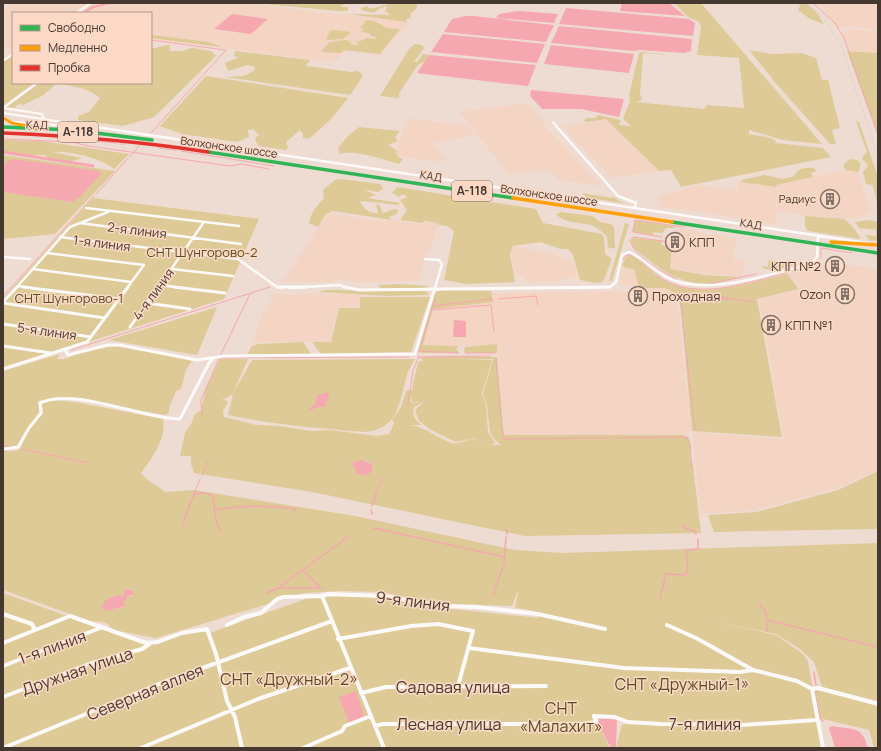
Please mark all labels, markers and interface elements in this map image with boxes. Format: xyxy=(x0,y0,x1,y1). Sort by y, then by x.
legend xyxy=(12,12,152,84)
text: Свободно xyxy=(48,19,106,36)
text: Медленно xyxy=(48,39,108,56)
text: Пробка xyxy=(48,59,90,76)
street label: КАД xyxy=(26,117,48,132)
road number: А-118 xyxy=(58,122,98,142)
street label: Волхонское шоссе xyxy=(179,132,279,161)
street label: КАД xyxy=(419,166,443,185)
street label: Волхонское шоссе xyxy=(499,180,599,209)
road number: А-118 xyxy=(452,181,492,201)
building icon: Радиус xyxy=(819,188,841,210)
place label: Радиус xyxy=(779,191,816,206)
street label: КАД xyxy=(739,214,763,233)
street label: 2-я линия xyxy=(106,217,168,243)
street label: 1-я линия xyxy=(72,231,132,255)
building icon: КПП xyxy=(664,231,686,253)
place label: КПП xyxy=(689,233,715,251)
park label: СНТ Шунгорово-2 xyxy=(146,243,258,261)
building icon: КПП №2 xyxy=(824,255,846,277)
place label: КПП №2 xyxy=(771,257,821,275)
street label: 4-я линия xyxy=(128,264,178,324)
building icon: Ozon xyxy=(834,283,856,305)
building icon: Проходная xyxy=(627,285,649,307)
place label: Ozon xyxy=(800,285,831,303)
place label: Проходная xyxy=(652,287,720,305)
park label: СНТ Шунгорово-1 xyxy=(15,289,123,307)
building icon: КПП №1 xyxy=(760,314,782,336)
place label: КПП №1 xyxy=(785,316,833,334)
street label: 5-я линия xyxy=(16,318,78,344)
street label: 9-я линия xyxy=(375,586,451,616)
street label: 1-я линия xyxy=(15,625,89,669)
street label: Дружная улица xyxy=(19,642,135,700)
street label: Северная аллея xyxy=(83,659,207,725)
park label: СНТ «Дружный-2» xyxy=(220,668,358,690)
park label: СНТ «Дружный-1» xyxy=(615,673,749,695)
street label: Садовая улица xyxy=(396,676,510,698)
park label: СНТ «Малахит» xyxy=(519,697,603,737)
street label: Лесная улица xyxy=(397,713,501,735)
street label: 7-я линия xyxy=(669,713,741,735)

